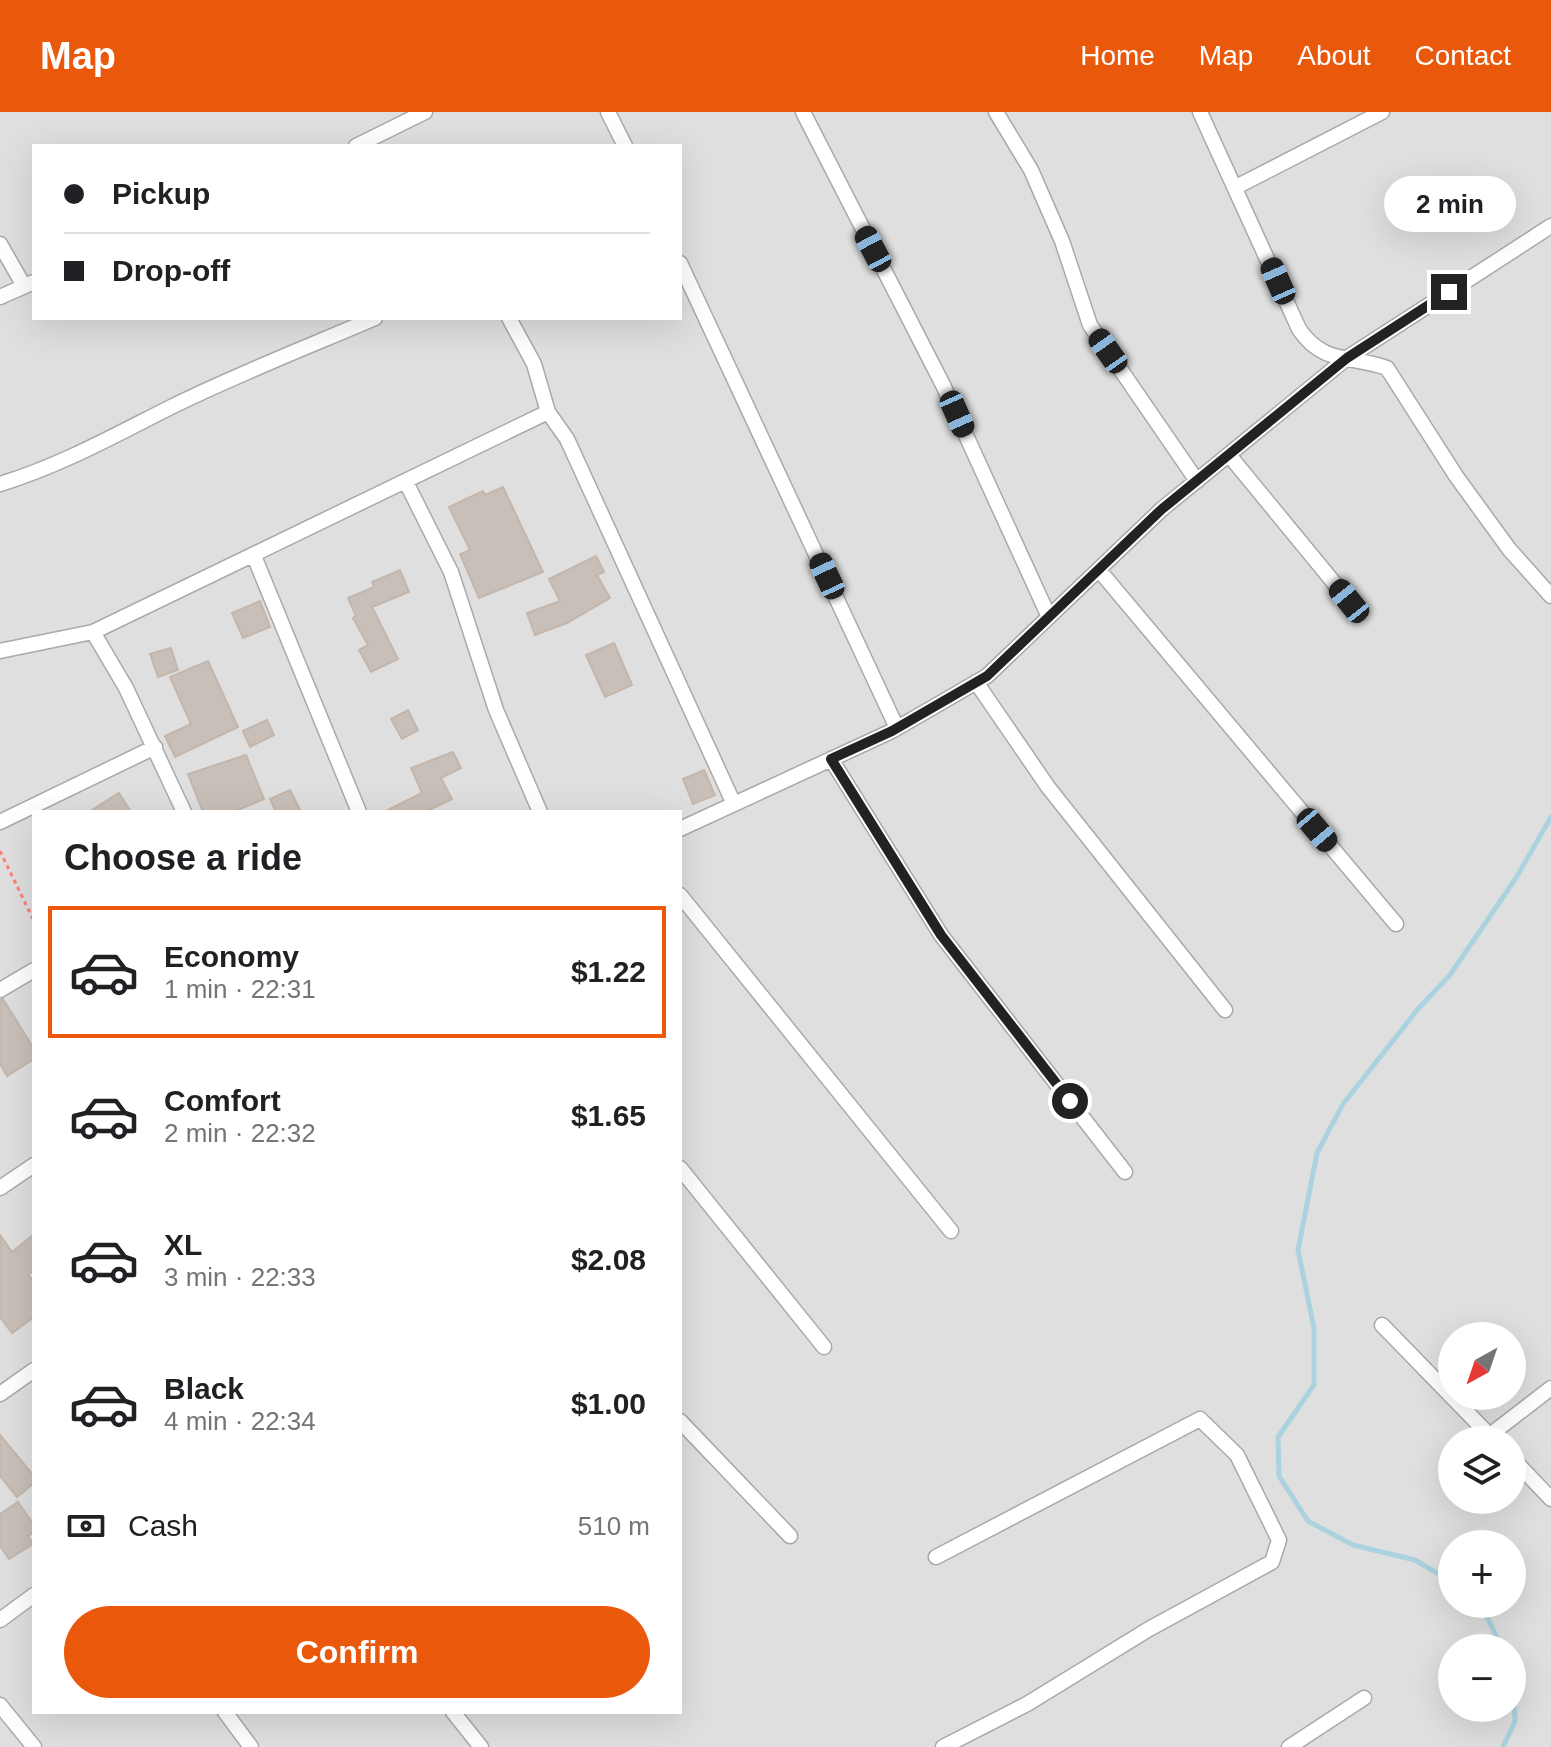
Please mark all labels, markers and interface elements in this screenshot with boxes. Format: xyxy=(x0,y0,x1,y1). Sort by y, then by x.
text: Map xyxy=(40,35,116,77)
text: Home xyxy=(1080,40,1155,71)
text: Map xyxy=(1199,40,1253,71)
text: About xyxy=(1297,40,1371,71)
text: Contact xyxy=(1415,40,1511,71)
callout: 2 min xyxy=(1383,176,1515,232)
text: Pickup xyxy=(112,177,210,210)
text: 2 min xyxy=(1416,189,1484,219)
car xyxy=(851,222,895,276)
text: Drop-off xyxy=(112,254,230,287)
car xyxy=(1257,254,1299,308)
route end xyxy=(1431,274,1467,310)
car xyxy=(1084,324,1132,378)
car xyxy=(936,387,978,441)
car xyxy=(806,549,848,603)
car xyxy=(1325,575,1373,627)
car xyxy=(1292,804,1342,856)
text: Choose a ride xyxy=(64,837,302,878)
icon: car xyxy=(68,936,140,1008)
text: Economy xyxy=(164,940,299,973)
text: $1.22 xyxy=(571,955,646,988)
text: 1 min · 22:31 xyxy=(164,974,316,1004)
icon: car xyxy=(68,1080,140,1152)
route start xyxy=(1052,1083,1088,1119)
text: Comfort xyxy=(164,1084,281,1117)
text: $1.65 xyxy=(571,1099,646,1132)
text: 2 min · 22:32 xyxy=(164,1118,316,1148)
icon: car xyxy=(68,1224,140,1296)
text: XL xyxy=(164,1228,202,1261)
text: $2.08 xyxy=(571,1243,646,1276)
text: 3 min · 22:33 xyxy=(164,1262,316,1292)
north arrow xyxy=(1438,1322,1526,1410)
map controls xyxy=(1438,1322,1526,1722)
icon: car xyxy=(68,1368,140,1440)
text: Black xyxy=(164,1372,244,1405)
text: $1.00 xyxy=(571,1387,646,1420)
text: 4 min · 22:34 xyxy=(164,1406,316,1436)
button: layers xyxy=(1438,1426,1526,1514)
icon: cash xyxy=(64,1504,108,1548)
text: Cash xyxy=(128,1509,198,1542)
text: 510 m xyxy=(578,1511,650,1541)
button: + xyxy=(1438,1530,1526,1618)
button: Confirm xyxy=(64,1606,650,1698)
button: − xyxy=(1438,1634,1526,1722)

